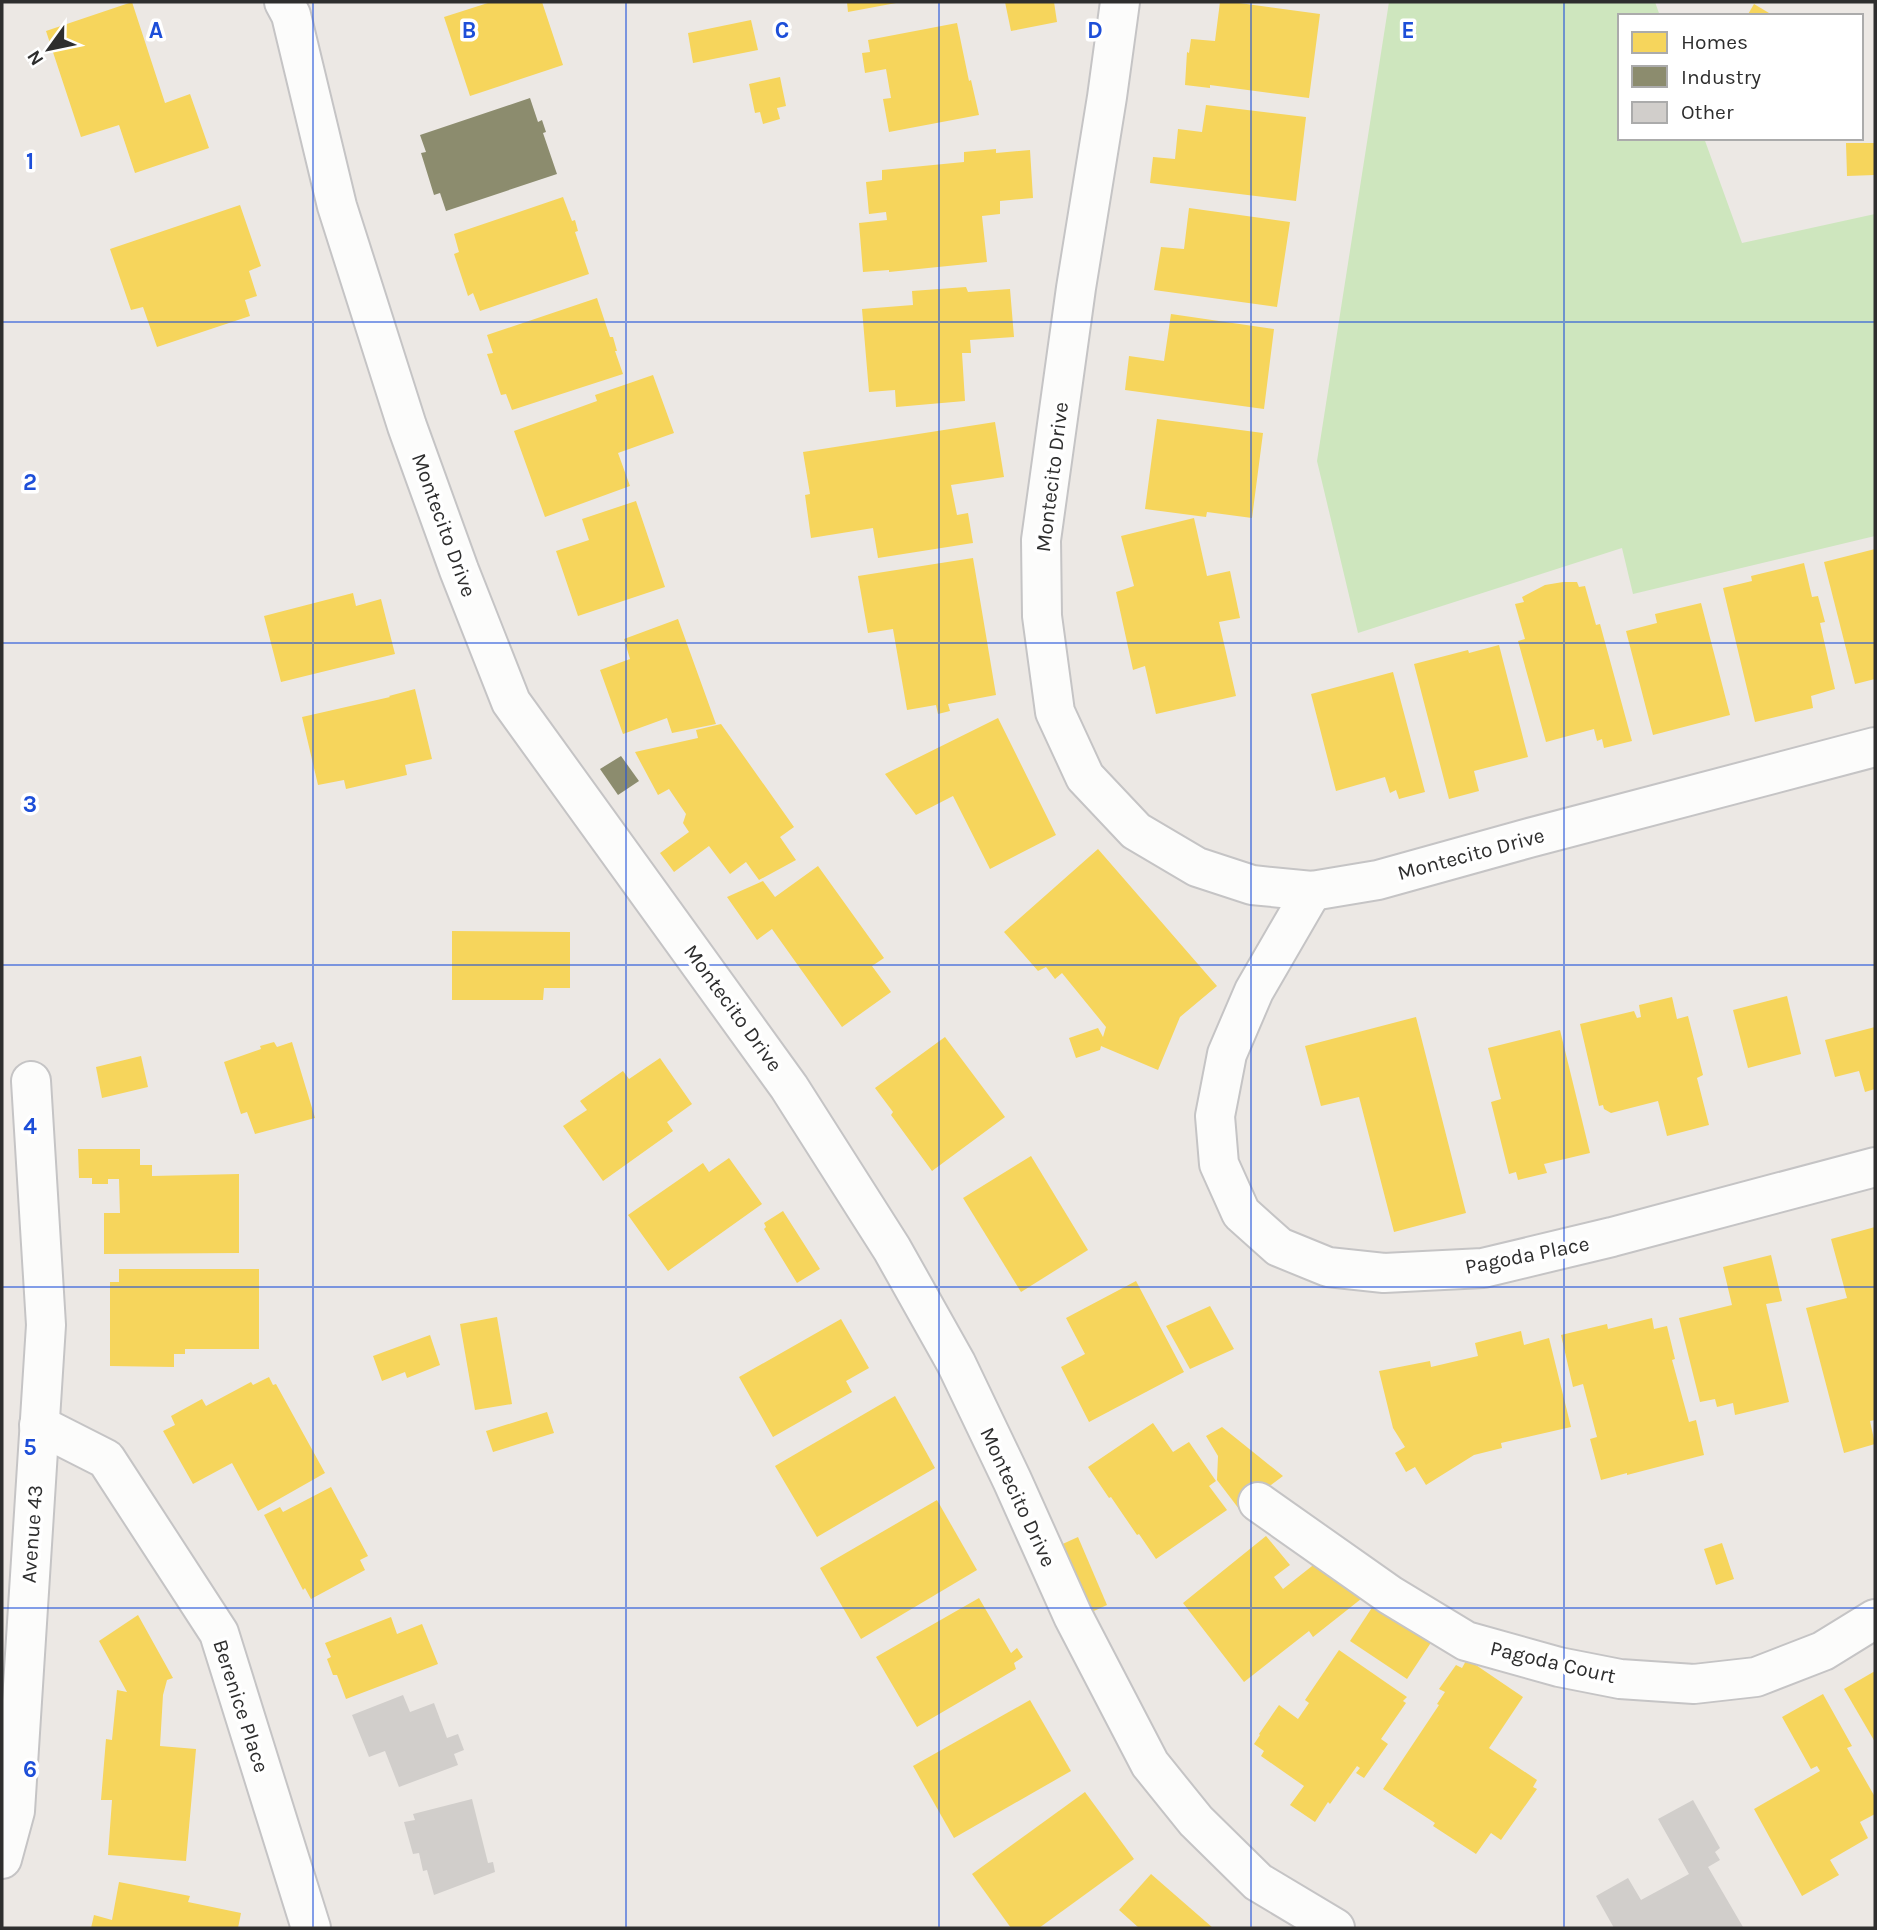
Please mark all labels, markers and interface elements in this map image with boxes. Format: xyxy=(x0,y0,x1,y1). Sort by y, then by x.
north arrow xyxy=(14,14,84,84)
legend xyxy=(1618,14,1863,140)
text: A xyxy=(149,17,163,44)
text: B xyxy=(462,17,476,44)
text: C xyxy=(775,17,789,44)
text: D xyxy=(1087,17,1103,44)
text: E xyxy=(1401,17,1415,44)
text: Homes xyxy=(1681,30,1748,54)
text: N xyxy=(23,46,49,69)
text: Industry xyxy=(1681,65,1761,89)
text: Other xyxy=(1681,100,1734,124)
text: 1 xyxy=(26,148,34,175)
street label: Montecito Drive xyxy=(1031,401,1073,553)
street label: Montecito Drive xyxy=(407,450,481,600)
text: 2 xyxy=(23,469,37,496)
text: 3 xyxy=(23,791,37,818)
street label: Montecito Drive xyxy=(1395,823,1547,885)
street label: Montecito Drive xyxy=(679,940,787,1076)
text: 4 xyxy=(23,1113,37,1140)
street label: Pagoda Place xyxy=(1463,1231,1591,1279)
street label: Montecito Drive xyxy=(975,1423,1061,1571)
text: 5 xyxy=(23,1434,37,1461)
street label: Avenue 43 xyxy=(17,1484,47,1584)
street label: Berenice Place xyxy=(208,1636,274,1776)
street label: Pagoda Court xyxy=(1488,1636,1618,1688)
text: 6 xyxy=(23,1756,37,1783)

